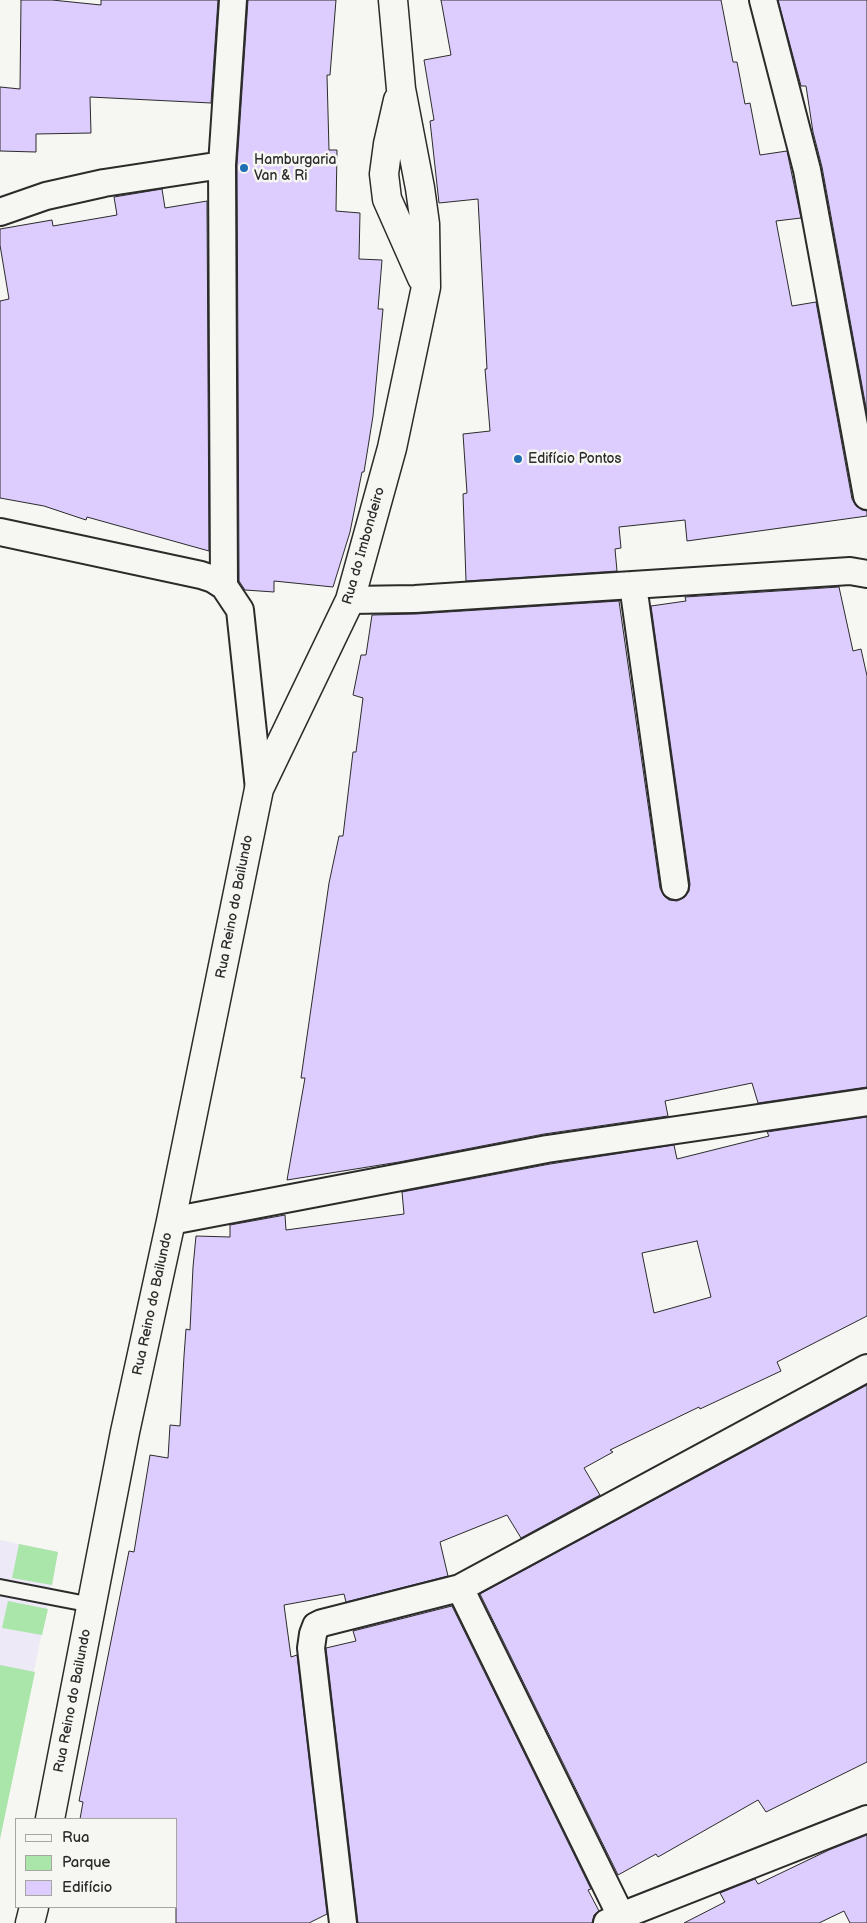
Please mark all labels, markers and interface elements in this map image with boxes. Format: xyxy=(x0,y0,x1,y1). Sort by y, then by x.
place label: Hamburgaria Van & Ri xyxy=(254,152,336,184)
marker: Hamburgaria Van & Ri xyxy=(238,162,250,174)
place label: Edifício Pontos xyxy=(528,451,621,467)
marker: Edifício Pontos xyxy=(512,453,524,465)
street label: Rua do Imbondeiro xyxy=(339,485,389,607)
street label: Rua Reino do Bailundo xyxy=(213,834,257,980)
street label: Rua Reino do Bailundo xyxy=(130,1231,176,1377)
street label: Rua Reino do Bailundo xyxy=(51,1628,95,1774)
legend xyxy=(15,1818,178,1908)
text: Rua xyxy=(62,1828,90,1847)
text: Parque xyxy=(62,1853,110,1872)
text: Edifício xyxy=(62,1878,112,1897)

